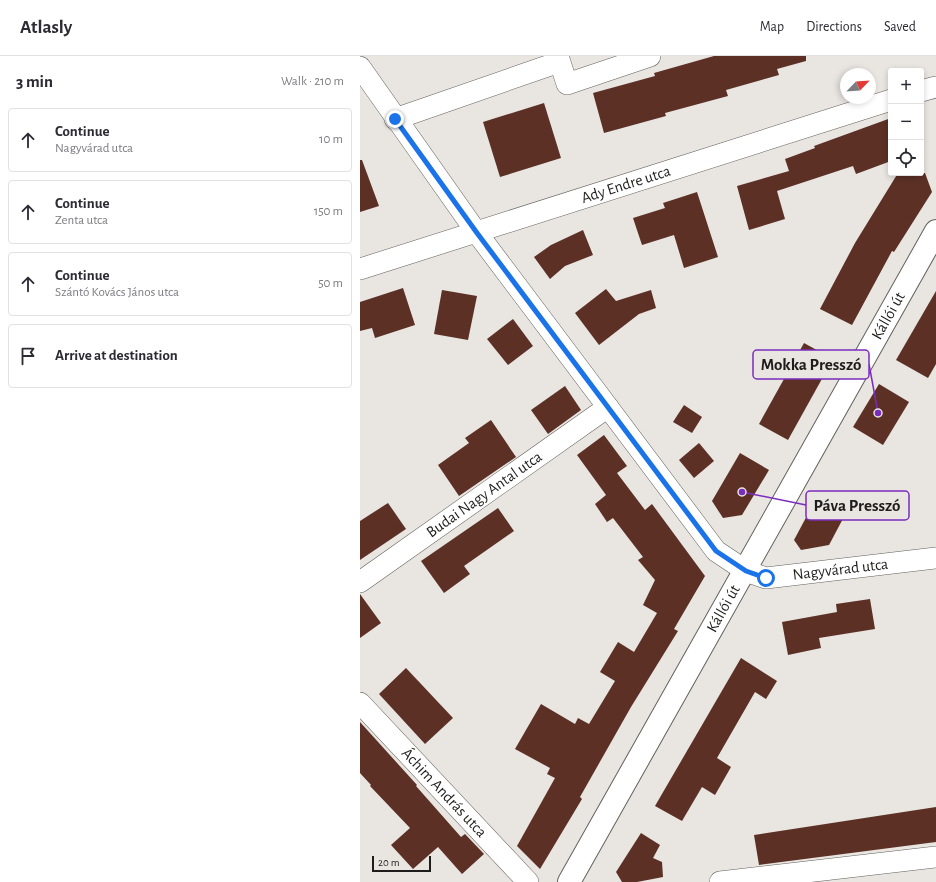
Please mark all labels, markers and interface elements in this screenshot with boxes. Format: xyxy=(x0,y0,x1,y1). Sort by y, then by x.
text: Atlasly xyxy=(20,18,72,37)
text: Map xyxy=(760,20,784,34)
text: Directions xyxy=(806,20,862,34)
text: Saved xyxy=(884,20,916,34)
north arrow xyxy=(840,68,876,104)
map controls xyxy=(888,68,924,176)
button: + xyxy=(888,68,924,104)
text: 3 min xyxy=(16,73,53,90)
text: Walk · 210 m xyxy=(281,75,344,88)
button: − xyxy=(888,104,924,140)
route end xyxy=(386,110,404,128)
text: Continue xyxy=(55,124,110,139)
icon: ahead xyxy=(17,129,39,151)
text: 10 m xyxy=(319,133,343,146)
button: locate xyxy=(888,140,924,176)
text: Nagyvárad utca xyxy=(55,142,133,155)
street label: Ady Endre utca xyxy=(579,163,672,206)
text: Continue xyxy=(55,196,110,211)
icon: ahead xyxy=(17,201,39,223)
text: 150 m xyxy=(314,205,343,218)
text: Zenta utca xyxy=(55,214,108,227)
text: Continue xyxy=(55,268,110,283)
icon: ahead xyxy=(17,273,39,295)
text: 50 m xyxy=(318,277,343,290)
text: Szántó Kovács János utca xyxy=(55,286,179,299)
street label: Kállói út xyxy=(869,289,908,342)
icon: arrive xyxy=(17,345,39,367)
text: Arrive at destination xyxy=(55,348,178,363)
callout: Mokka Presszó xyxy=(753,350,869,379)
text: Mokka Presszó xyxy=(761,356,861,373)
street label: Budai Nagy Antal utca xyxy=(424,448,545,540)
callout: Páva Presszó xyxy=(806,491,909,520)
text: Páva Presszó xyxy=(814,497,900,514)
street label: Nagyvárad utca xyxy=(792,556,889,583)
route start xyxy=(757,569,775,587)
street label: Kállói út xyxy=(704,582,743,635)
street label: Áchim András utca xyxy=(399,744,490,840)
scale bar xyxy=(372,854,431,873)
text: 20 m xyxy=(378,857,399,868)

